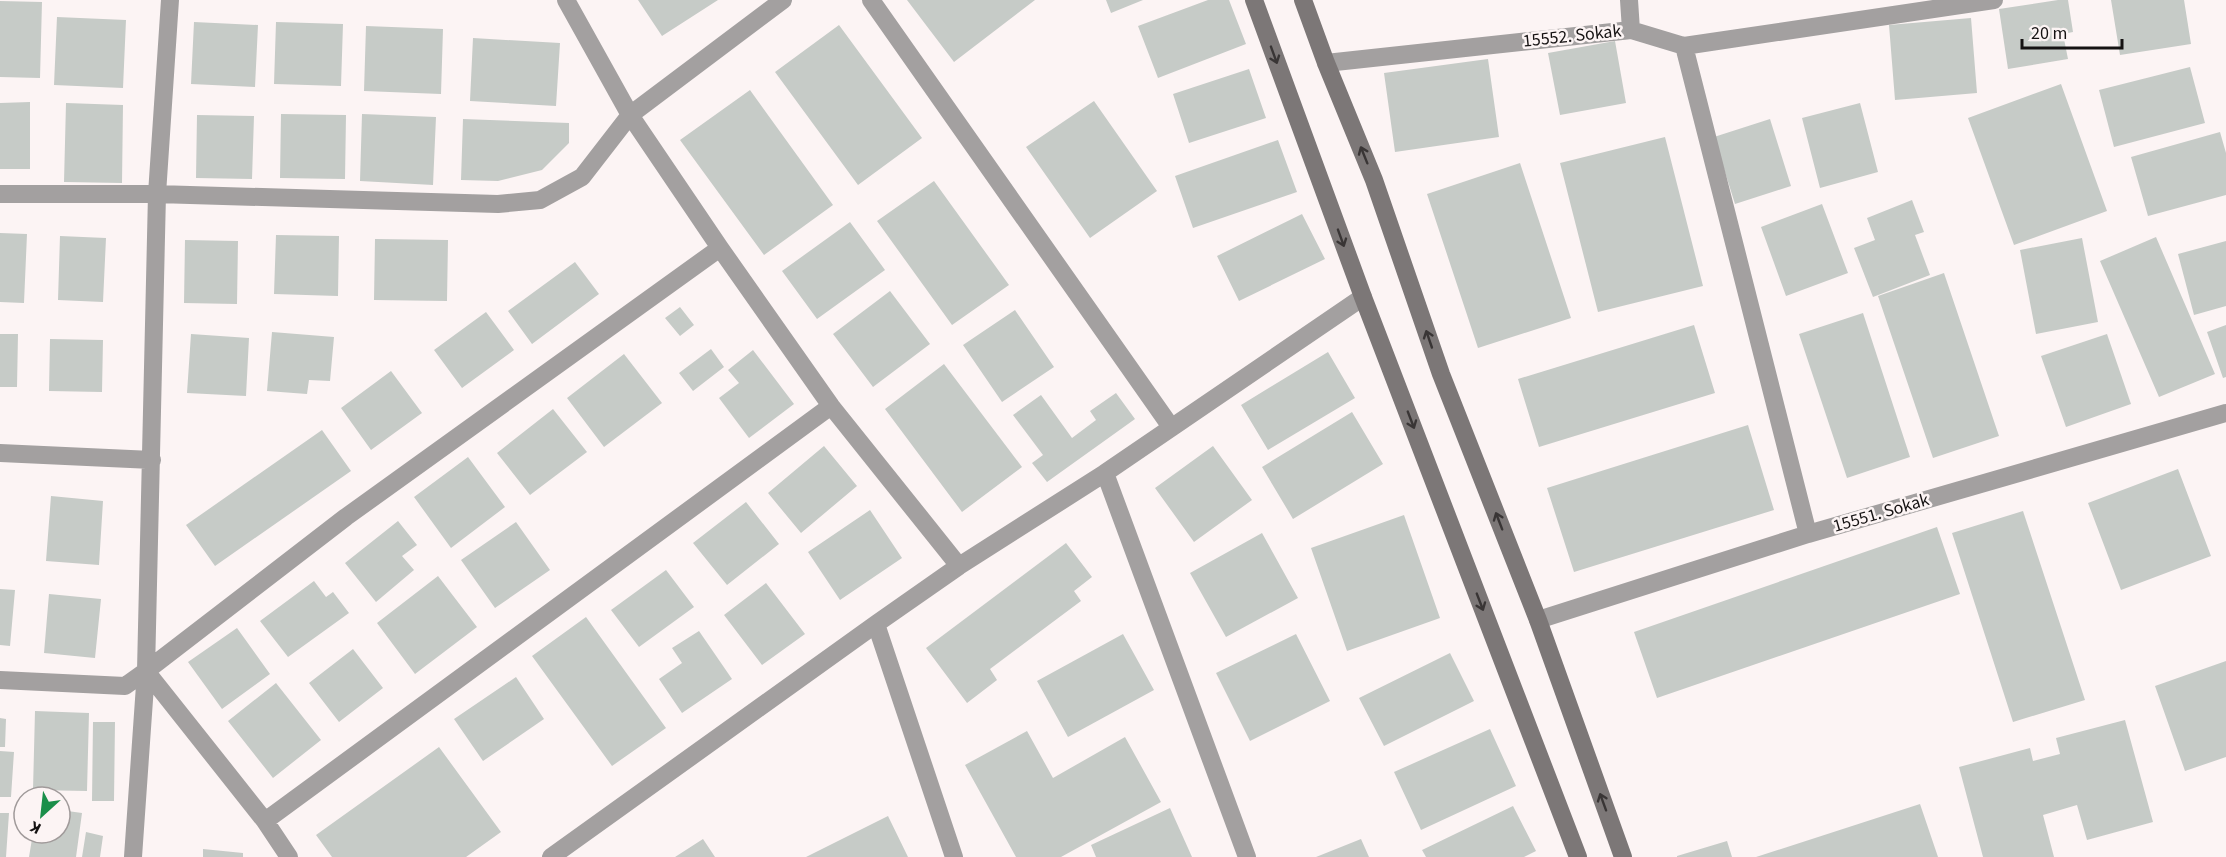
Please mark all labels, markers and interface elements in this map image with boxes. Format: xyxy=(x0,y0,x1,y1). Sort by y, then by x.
scale bar xyxy=(2022,12,2122,50)
street label: 15552. Sokak xyxy=(1522,18,1623,54)
text: 20 m xyxy=(2031,21,2067,46)
one-way arrow xyxy=(1270,45,1281,64)
one-way arrow xyxy=(1358,146,1369,165)
one-way arrow xyxy=(1337,228,1348,247)
one-way arrow xyxy=(1423,330,1434,349)
one-way arrow xyxy=(1406,411,1417,429)
street label: 15551. Sokak xyxy=(1830,487,1932,539)
one-way arrow xyxy=(1493,512,1504,530)
one-way arrow xyxy=(1476,593,1487,611)
north arrow xyxy=(12,785,72,845)
one-way arrow xyxy=(1597,793,1608,812)
text: K xyxy=(26,815,45,840)

